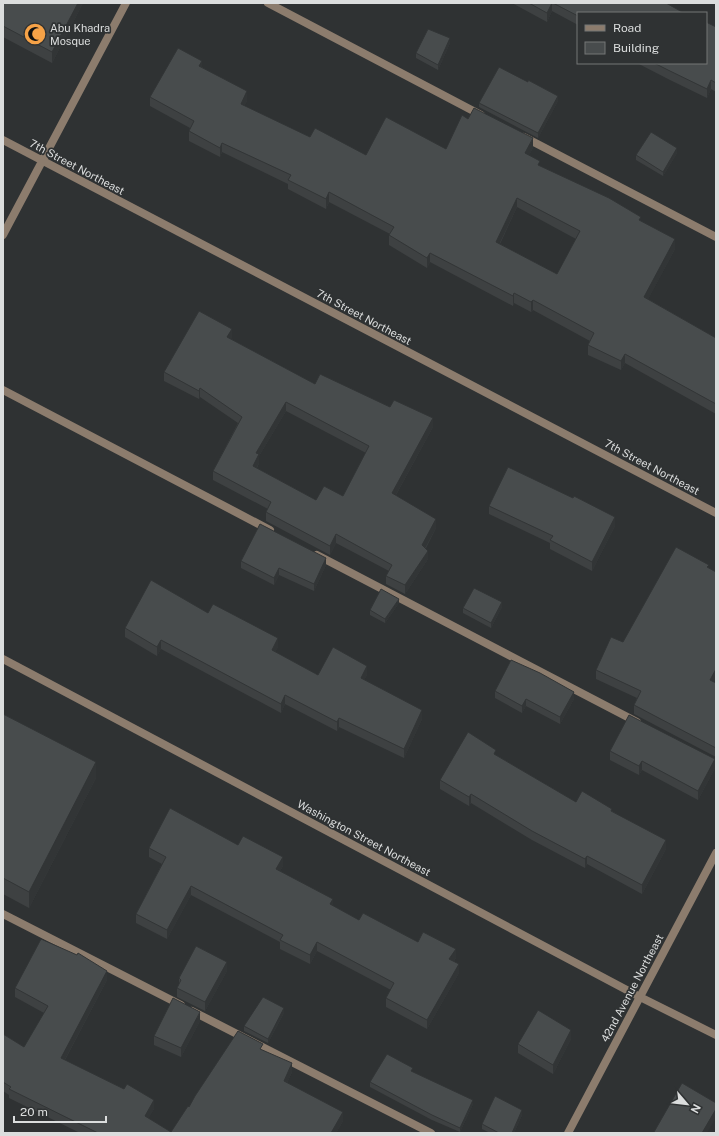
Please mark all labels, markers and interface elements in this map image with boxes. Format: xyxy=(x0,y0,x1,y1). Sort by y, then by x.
legend xyxy=(577,12,707,64)
mosque icon: Abu Khadra Mosque xyxy=(22,21,48,47)
text: Road xyxy=(613,21,641,35)
place label: Abu Khadra Mosque xyxy=(50,22,110,47)
text: Building xyxy=(613,41,659,55)
street label: 7th Street Northeast xyxy=(27,137,127,197)
street label: 7th Street Northeast xyxy=(314,287,414,347)
street label: 7th Street Northeast xyxy=(602,437,702,497)
street label: Washington Street Northeast xyxy=(295,798,433,878)
street label: 42nd Avenue Northeast xyxy=(598,932,666,1044)
north arrow xyxy=(667,1084,707,1124)
scale bar xyxy=(14,1098,106,1124)
text: N xyxy=(689,1102,703,1115)
text: 20 m xyxy=(20,1105,48,1119)

